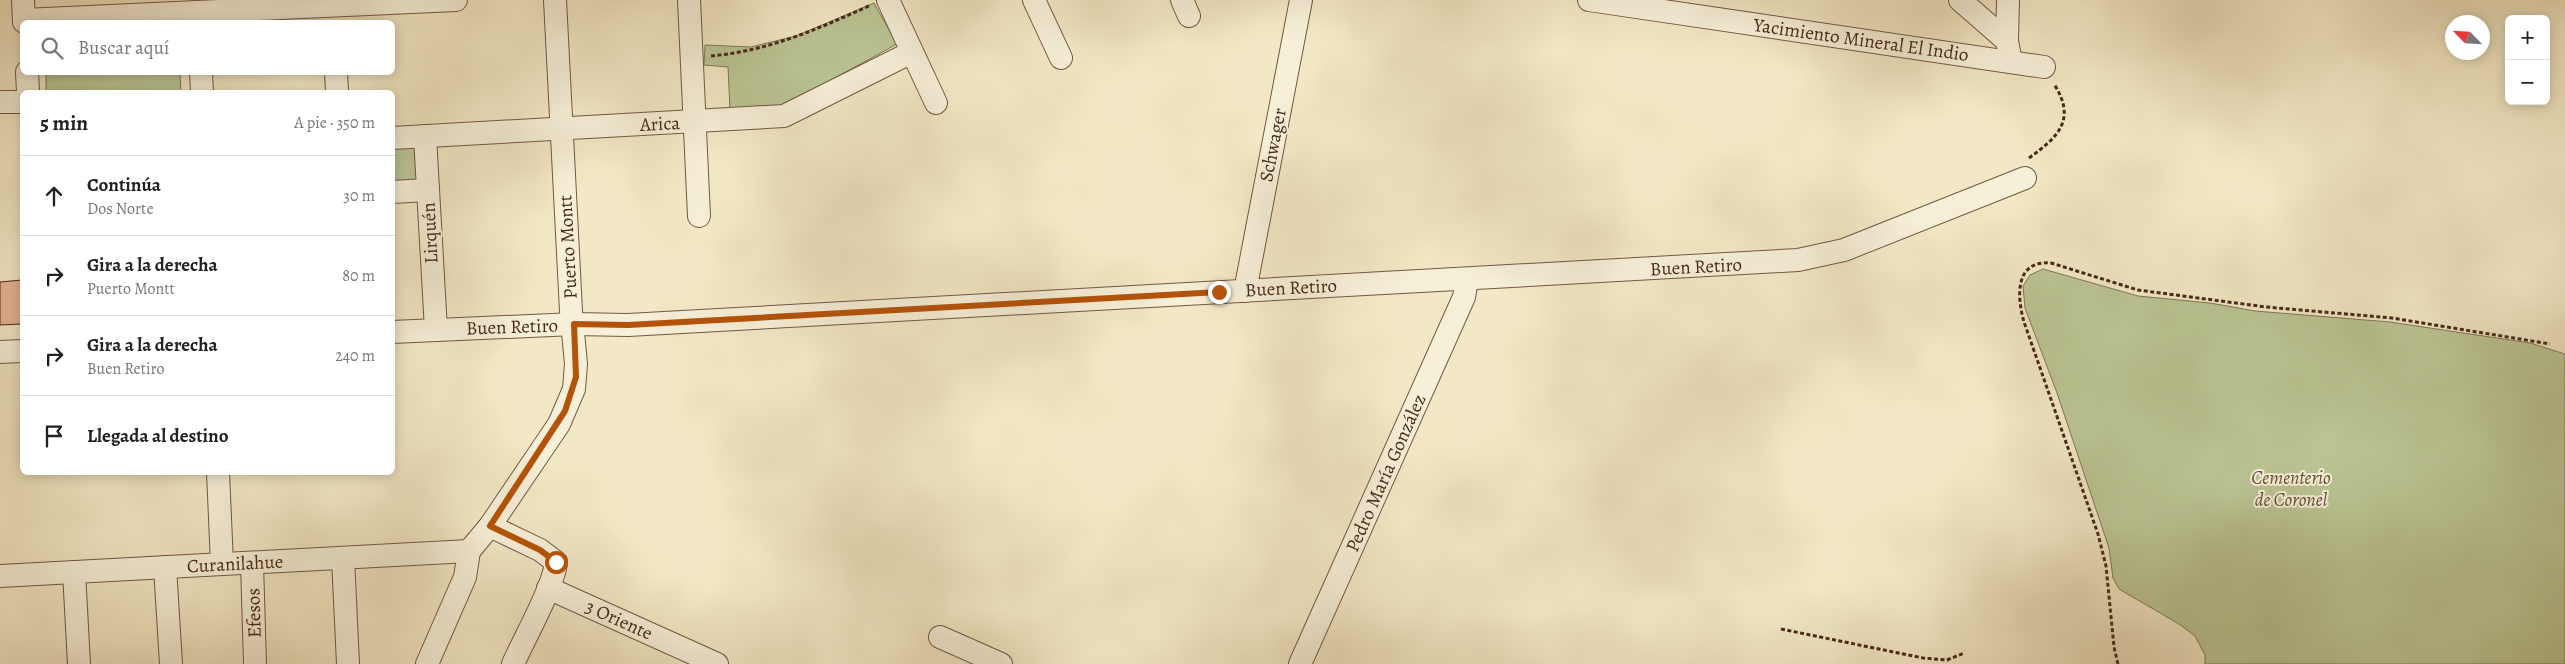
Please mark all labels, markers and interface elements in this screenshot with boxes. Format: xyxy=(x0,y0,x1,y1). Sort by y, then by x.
street label: Yacimiento Mineral El Indio xyxy=(1751,12,1970,68)
north arrow xyxy=(2445,15,2490,60)
map controls xyxy=(2505,15,2550,105)
button: + xyxy=(2505,15,2550,60)
search box xyxy=(20,20,395,75)
icon: search xyxy=(38,34,66,62)
text: Buscar aquí xyxy=(78,35,169,61)
button: − xyxy=(2505,60,2550,105)
street label: Schwager xyxy=(1253,106,1293,184)
text: 5 min xyxy=(40,109,88,137)
street label: Arica xyxy=(638,110,681,138)
text: A pie · 350 m xyxy=(294,112,375,134)
text: Continúa xyxy=(87,172,161,198)
icon: ahead xyxy=(40,182,68,210)
text: 30 m xyxy=(343,185,375,207)
street label: Puerto Montt xyxy=(552,194,584,300)
text: Dos Norte xyxy=(87,198,154,220)
street label: Lirquén xyxy=(415,202,445,264)
text: Gira a la derecha xyxy=(87,252,218,278)
street label: Buen Retiro xyxy=(1649,252,1743,282)
icon: right xyxy=(40,262,68,290)
text: 80 m xyxy=(342,265,375,287)
street label: Buen Retiro xyxy=(1244,273,1338,303)
text: Puerto Montt xyxy=(87,278,175,300)
route end xyxy=(1208,281,1231,304)
street label: Buen Retiro xyxy=(466,312,558,342)
text: Gira a la derecha xyxy=(87,332,218,358)
icon: right xyxy=(40,342,68,370)
text: 240 m xyxy=(335,345,375,367)
text: Buen Retiro xyxy=(87,358,165,380)
street label: Pedro María González xyxy=(1339,390,1433,556)
icon: arrive xyxy=(40,422,68,450)
text: Llegada al destino xyxy=(87,423,229,449)
park label: Cementerio de Coronel xyxy=(2251,465,2331,513)
street label: Curanilahue xyxy=(186,548,284,580)
route start xyxy=(545,551,568,574)
street label: Efesos xyxy=(240,588,268,638)
street label: 3 Oriente xyxy=(581,594,657,646)

